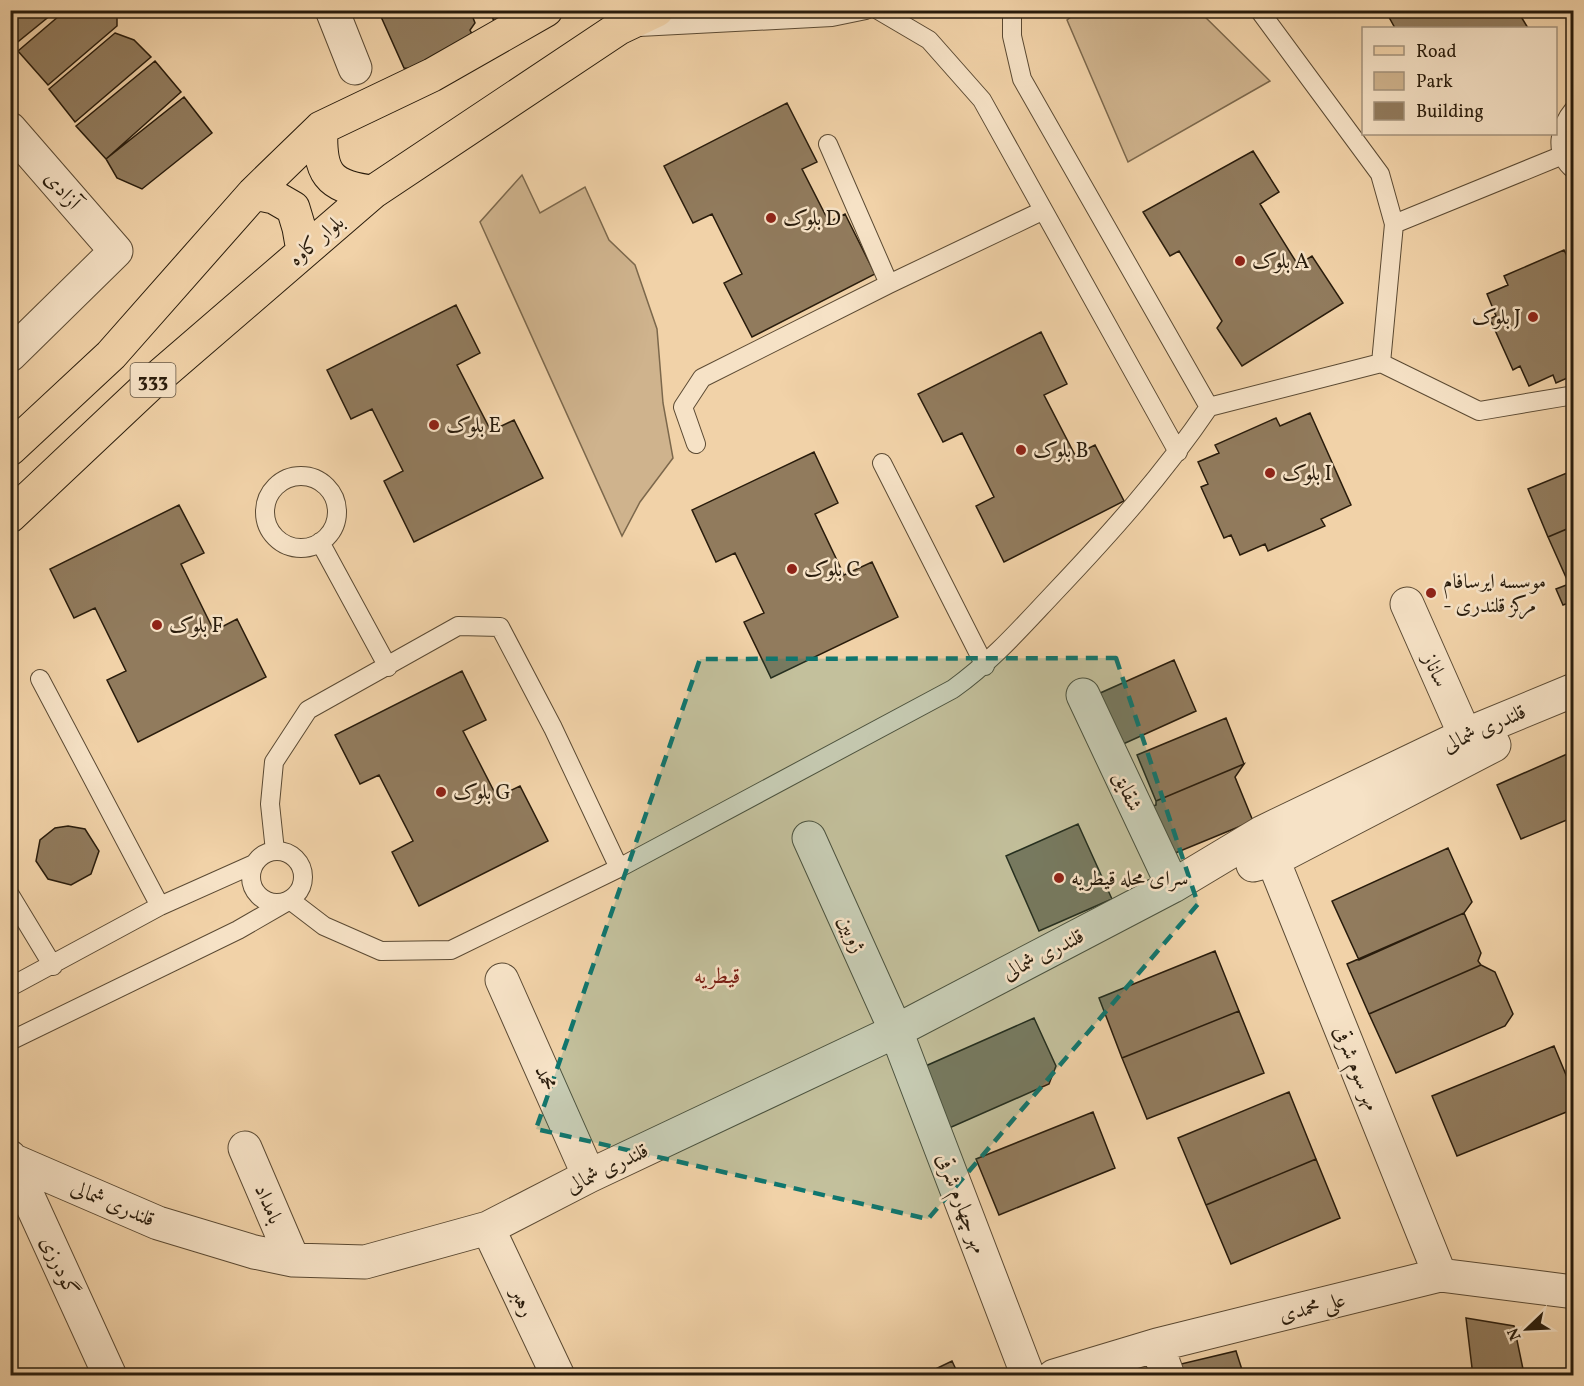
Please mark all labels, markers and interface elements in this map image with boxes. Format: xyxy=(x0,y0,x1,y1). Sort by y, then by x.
legend xyxy=(1362,27,1557,135)
text: Road xyxy=(1416,40,1457,65)
text: Park xyxy=(1416,70,1453,95)
text: Building xyxy=(1416,100,1484,125)
street label: آزادی xyxy=(37,165,89,219)
place label: بلوک D xyxy=(783,205,841,234)
street label: بلوار کاوه xyxy=(283,209,351,274)
marker: بلوک D xyxy=(764,211,778,225)
place label: بلوک A xyxy=(1252,248,1309,277)
marker: بلوک A xyxy=(1233,254,1247,268)
place label: بلوک J xyxy=(1472,304,1521,333)
marker: بلوک J xyxy=(1526,310,1540,324)
road number: 333 xyxy=(130,363,176,397)
place label: بلوک E xyxy=(446,412,501,441)
marker: بلوک E xyxy=(427,418,441,432)
place label: بلوک B xyxy=(1033,437,1089,466)
marker: بلوک B xyxy=(1014,443,1028,457)
place label: بلوک I xyxy=(1282,460,1332,489)
marker: بلوک I xyxy=(1263,466,1277,480)
place label: بلوک C xyxy=(804,556,860,585)
marker: بلوک C xyxy=(785,562,799,576)
place label: موسسه ایرسافام - مرکز قلندری xyxy=(1443,568,1546,621)
marker: موسسه ایرسافام - مرکز قلندری xyxy=(1424,586,1438,600)
place label: بلوک F xyxy=(169,612,223,641)
marker: بلوک F xyxy=(150,618,164,632)
street label: ساناز xyxy=(1414,647,1455,692)
street label: قلندری شمالی xyxy=(1438,698,1531,761)
street label: شقایق xyxy=(1105,767,1149,817)
place label: بلوک G xyxy=(453,779,511,808)
marker: بلوک G xyxy=(434,785,448,799)
place label: سرای محله قیطریه xyxy=(1071,865,1189,894)
marker: سرای محله قیطریه xyxy=(1052,871,1066,885)
street label: ژوبین xyxy=(830,911,872,958)
street label: قلندری شمالی xyxy=(998,922,1090,988)
district label: قیطریه xyxy=(694,962,740,993)
street label: مهر سوم شرقی xyxy=(1324,1022,1386,1116)
street label: محمد xyxy=(526,1061,563,1096)
street label: قلندری شمالی xyxy=(562,1137,654,1202)
street label: مهر چهارم شرقی xyxy=(926,1149,993,1259)
street label: قلندری شمالی xyxy=(66,1174,159,1235)
street label: بامداد xyxy=(246,1180,289,1229)
street label: گودرزی xyxy=(32,1232,85,1301)
street label: رهبر xyxy=(501,1281,541,1322)
street label: علی محمدی xyxy=(1276,1286,1349,1331)
north arrow xyxy=(1497,1299,1557,1359)
text: N xyxy=(1502,1324,1527,1344)

